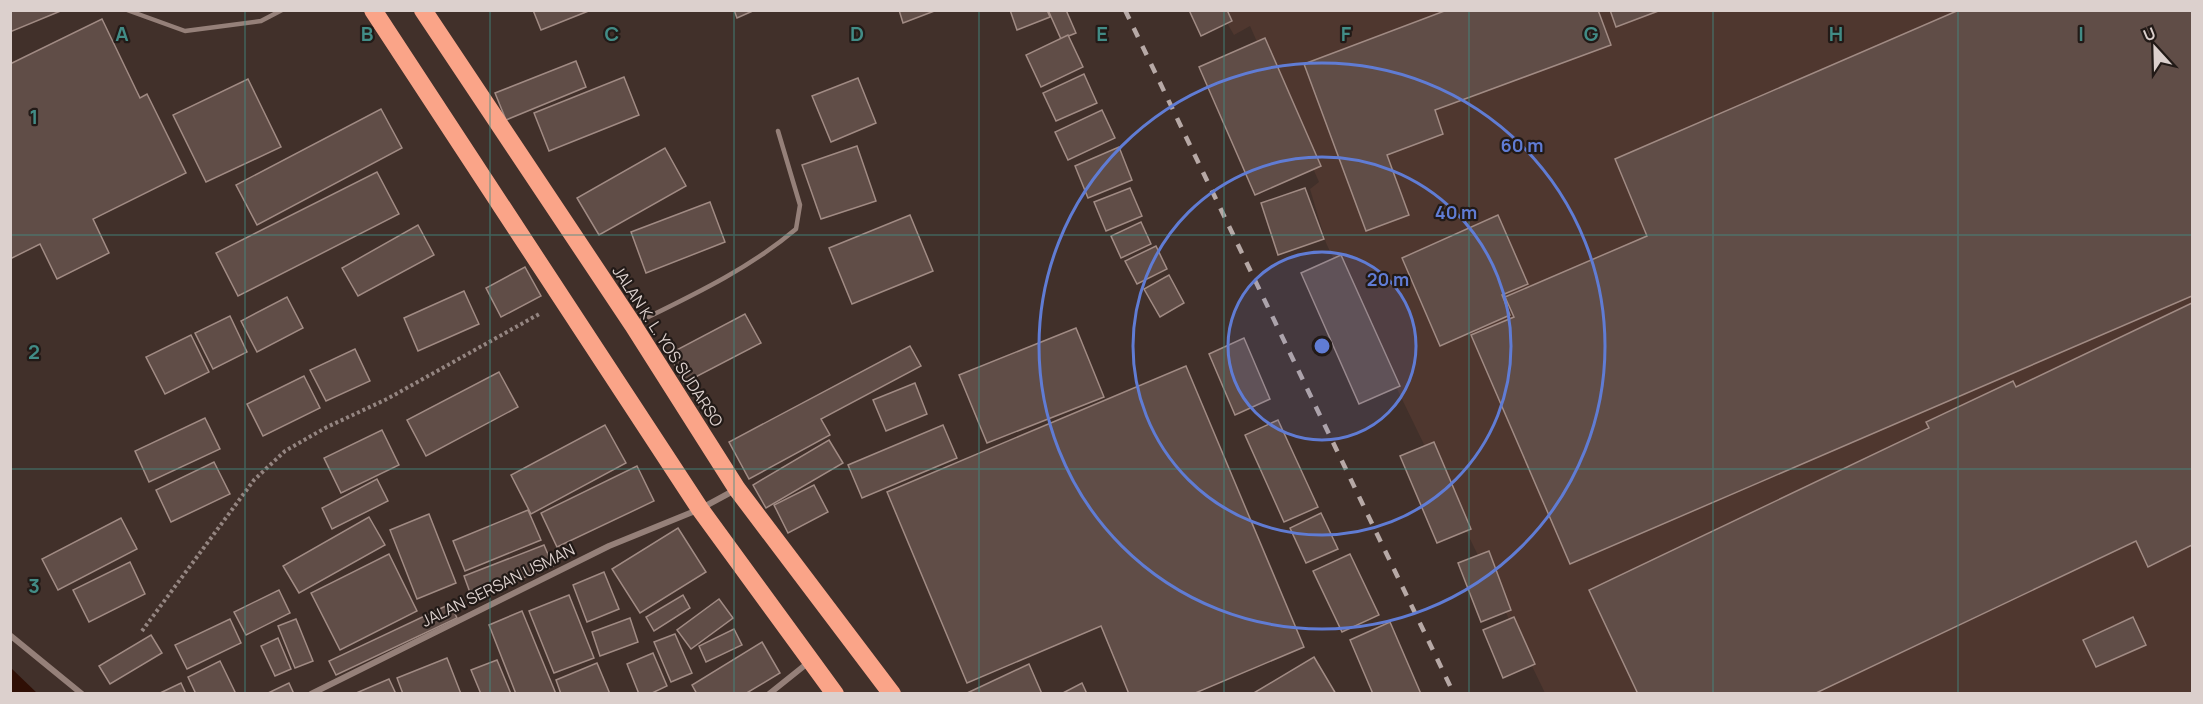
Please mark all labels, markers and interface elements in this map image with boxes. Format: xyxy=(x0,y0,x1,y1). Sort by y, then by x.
north arrow xyxy=(2125,18,2185,78)
text: A xyxy=(115,20,129,47)
text: B xyxy=(361,20,374,47)
text: C xyxy=(605,20,619,47)
text: D xyxy=(850,20,864,47)
text: E xyxy=(1096,20,1108,47)
text: F xyxy=(1341,20,1352,47)
text: G xyxy=(1584,20,1599,47)
text: H xyxy=(1829,20,1843,47)
text: I xyxy=(2078,20,2084,47)
text: U xyxy=(2140,22,2159,46)
text: 1 xyxy=(30,103,38,130)
text: 60 m xyxy=(1501,133,1543,157)
text: 40 m xyxy=(1435,200,1477,224)
street label: JALAN K. L. YOS SUDARSO xyxy=(608,261,729,431)
text: 20 m xyxy=(1367,267,1409,291)
centre of rings xyxy=(1312,336,1332,356)
text: 2 xyxy=(28,338,40,365)
street label: JALAN SERSAN USMAN xyxy=(418,538,578,632)
text: 3 xyxy=(28,572,40,599)

